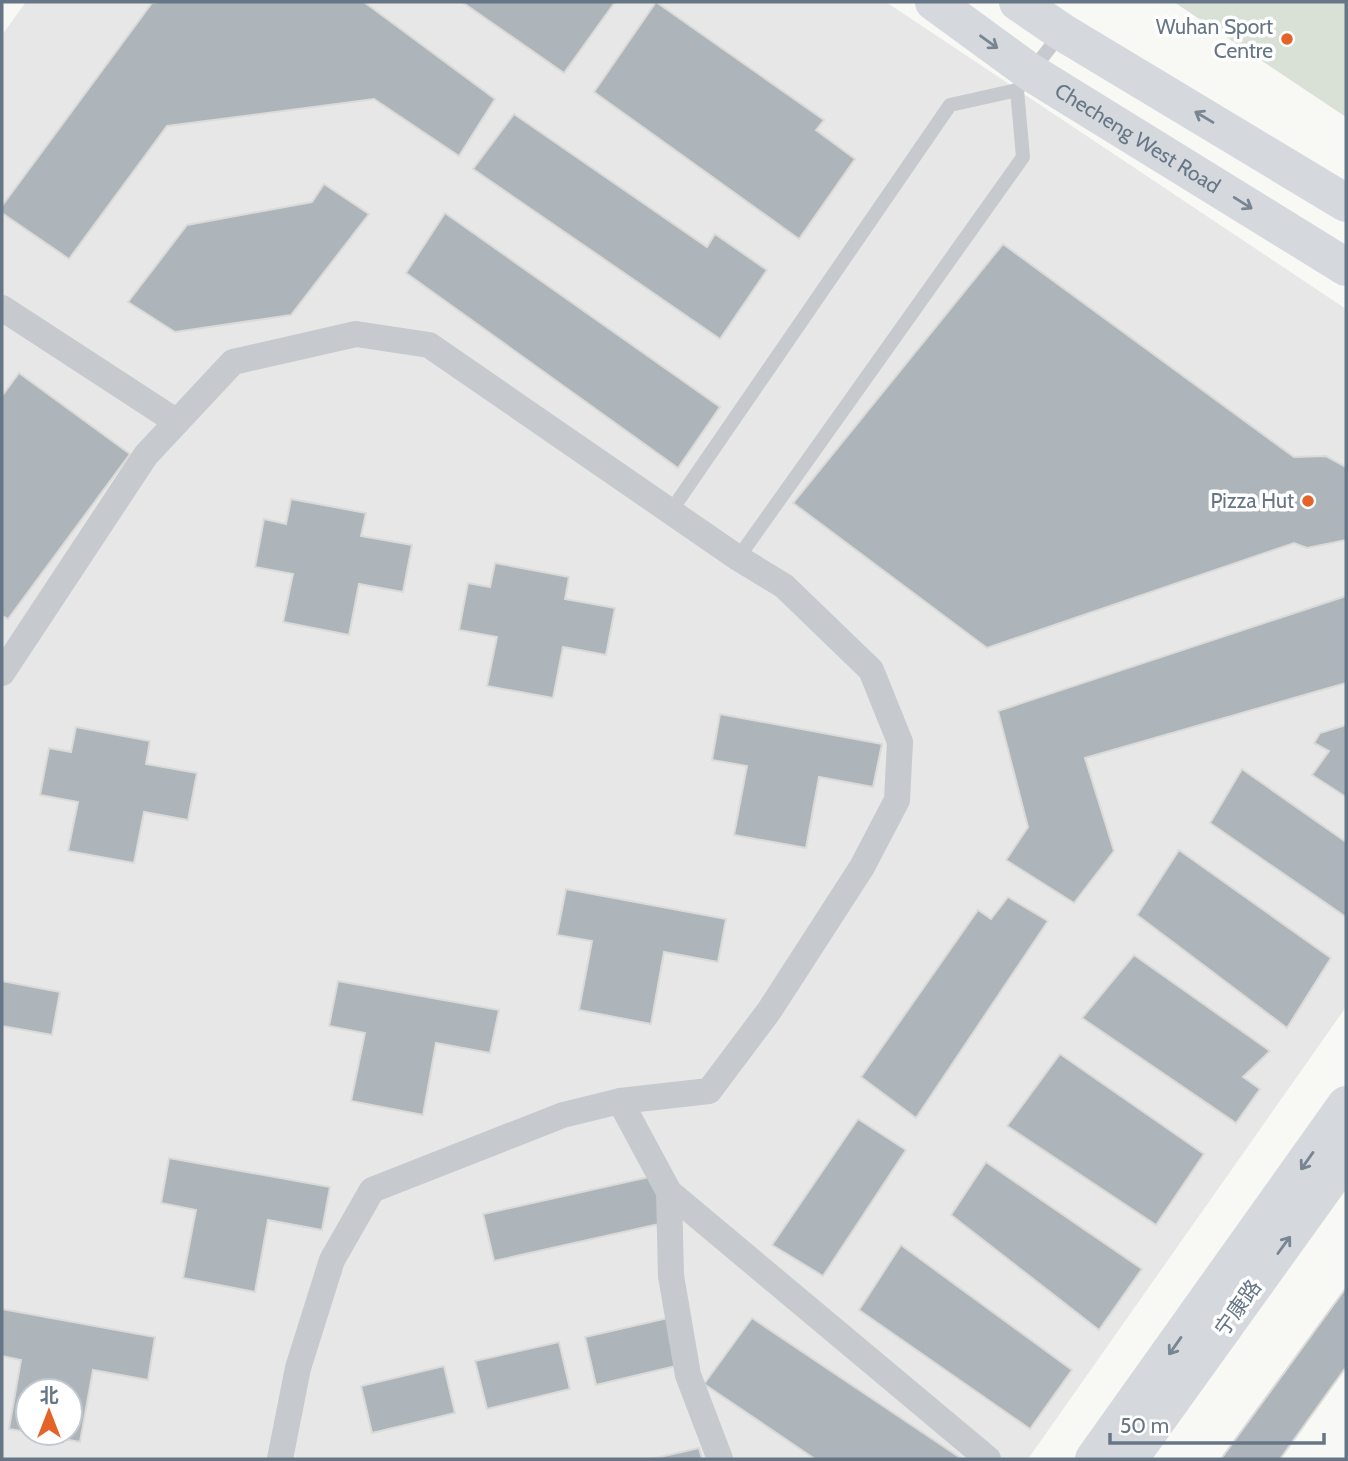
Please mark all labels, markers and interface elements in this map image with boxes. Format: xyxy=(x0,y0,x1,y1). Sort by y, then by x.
place label: Wuhan Sport Centre xyxy=(1156,14,1273,63)
marker: Wuhan Sport Centre xyxy=(1279,31,1295,47)
one-way arrow xyxy=(979,35,998,49)
street label: Checheng West Road xyxy=(1050,77,1225,198)
one-way arrow xyxy=(1194,110,1214,124)
one-way arrow xyxy=(1233,197,1253,211)
place label: Pizza Hut xyxy=(1210,488,1294,513)
marker: Pizza Hut xyxy=(1300,493,1316,509)
one-way arrow xyxy=(1300,1151,1314,1170)
one-way arrow xyxy=(1277,1236,1291,1255)
street label: 宁康路 xyxy=(1209,1275,1266,1341)
one-way arrow xyxy=(1168,1336,1182,1355)
north arrow xyxy=(14,1377,84,1447)
text: 北 xyxy=(39,1384,59,1407)
scale bar xyxy=(1110,1402,1324,1446)
text: 50 m xyxy=(1120,1413,1169,1438)

